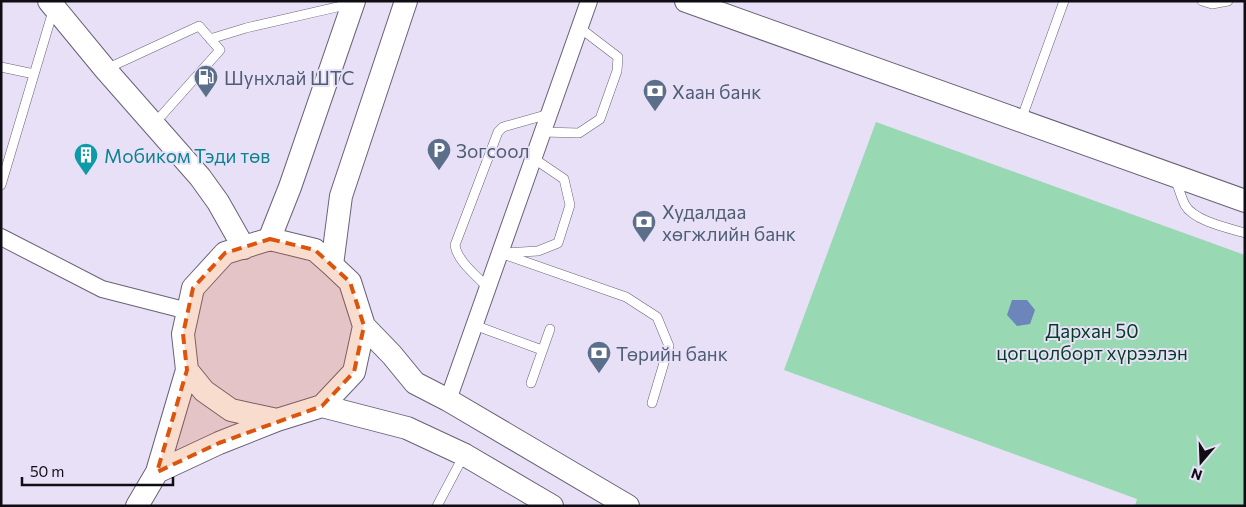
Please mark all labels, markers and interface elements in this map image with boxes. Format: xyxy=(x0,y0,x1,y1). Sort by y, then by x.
fuel station icon: Шунхлай ШТС xyxy=(193,64,219,98)
place label: Шунхлай ШТС xyxy=(224,66,354,89)
bank icon: Хаан банк xyxy=(642,78,668,112)
place label: Хаан банк xyxy=(672,80,761,103)
parking icon: Зогсоол xyxy=(426,137,452,171)
place label: Зогсоол xyxy=(456,139,529,162)
building icon: Мобиком Тэди төв xyxy=(73,142,99,176)
place label: Мобиком Тэди төв xyxy=(104,144,270,167)
place label: Худалдаа хөгжлийн банк xyxy=(662,200,796,245)
bank icon: Худалдаа хөгжлийн банк xyxy=(631,209,657,243)
park label: Дархан 50 цогцолборт хүрээлэн xyxy=(996,319,1188,364)
bank icon: Төрийн банк xyxy=(586,340,612,374)
place label: Төрийн банк xyxy=(616,342,728,365)
north arrow xyxy=(1176,437,1226,487)
scale bar xyxy=(22,454,174,486)
text: 50 m xyxy=(30,462,64,480)
text: N xyxy=(1189,465,1204,485)

